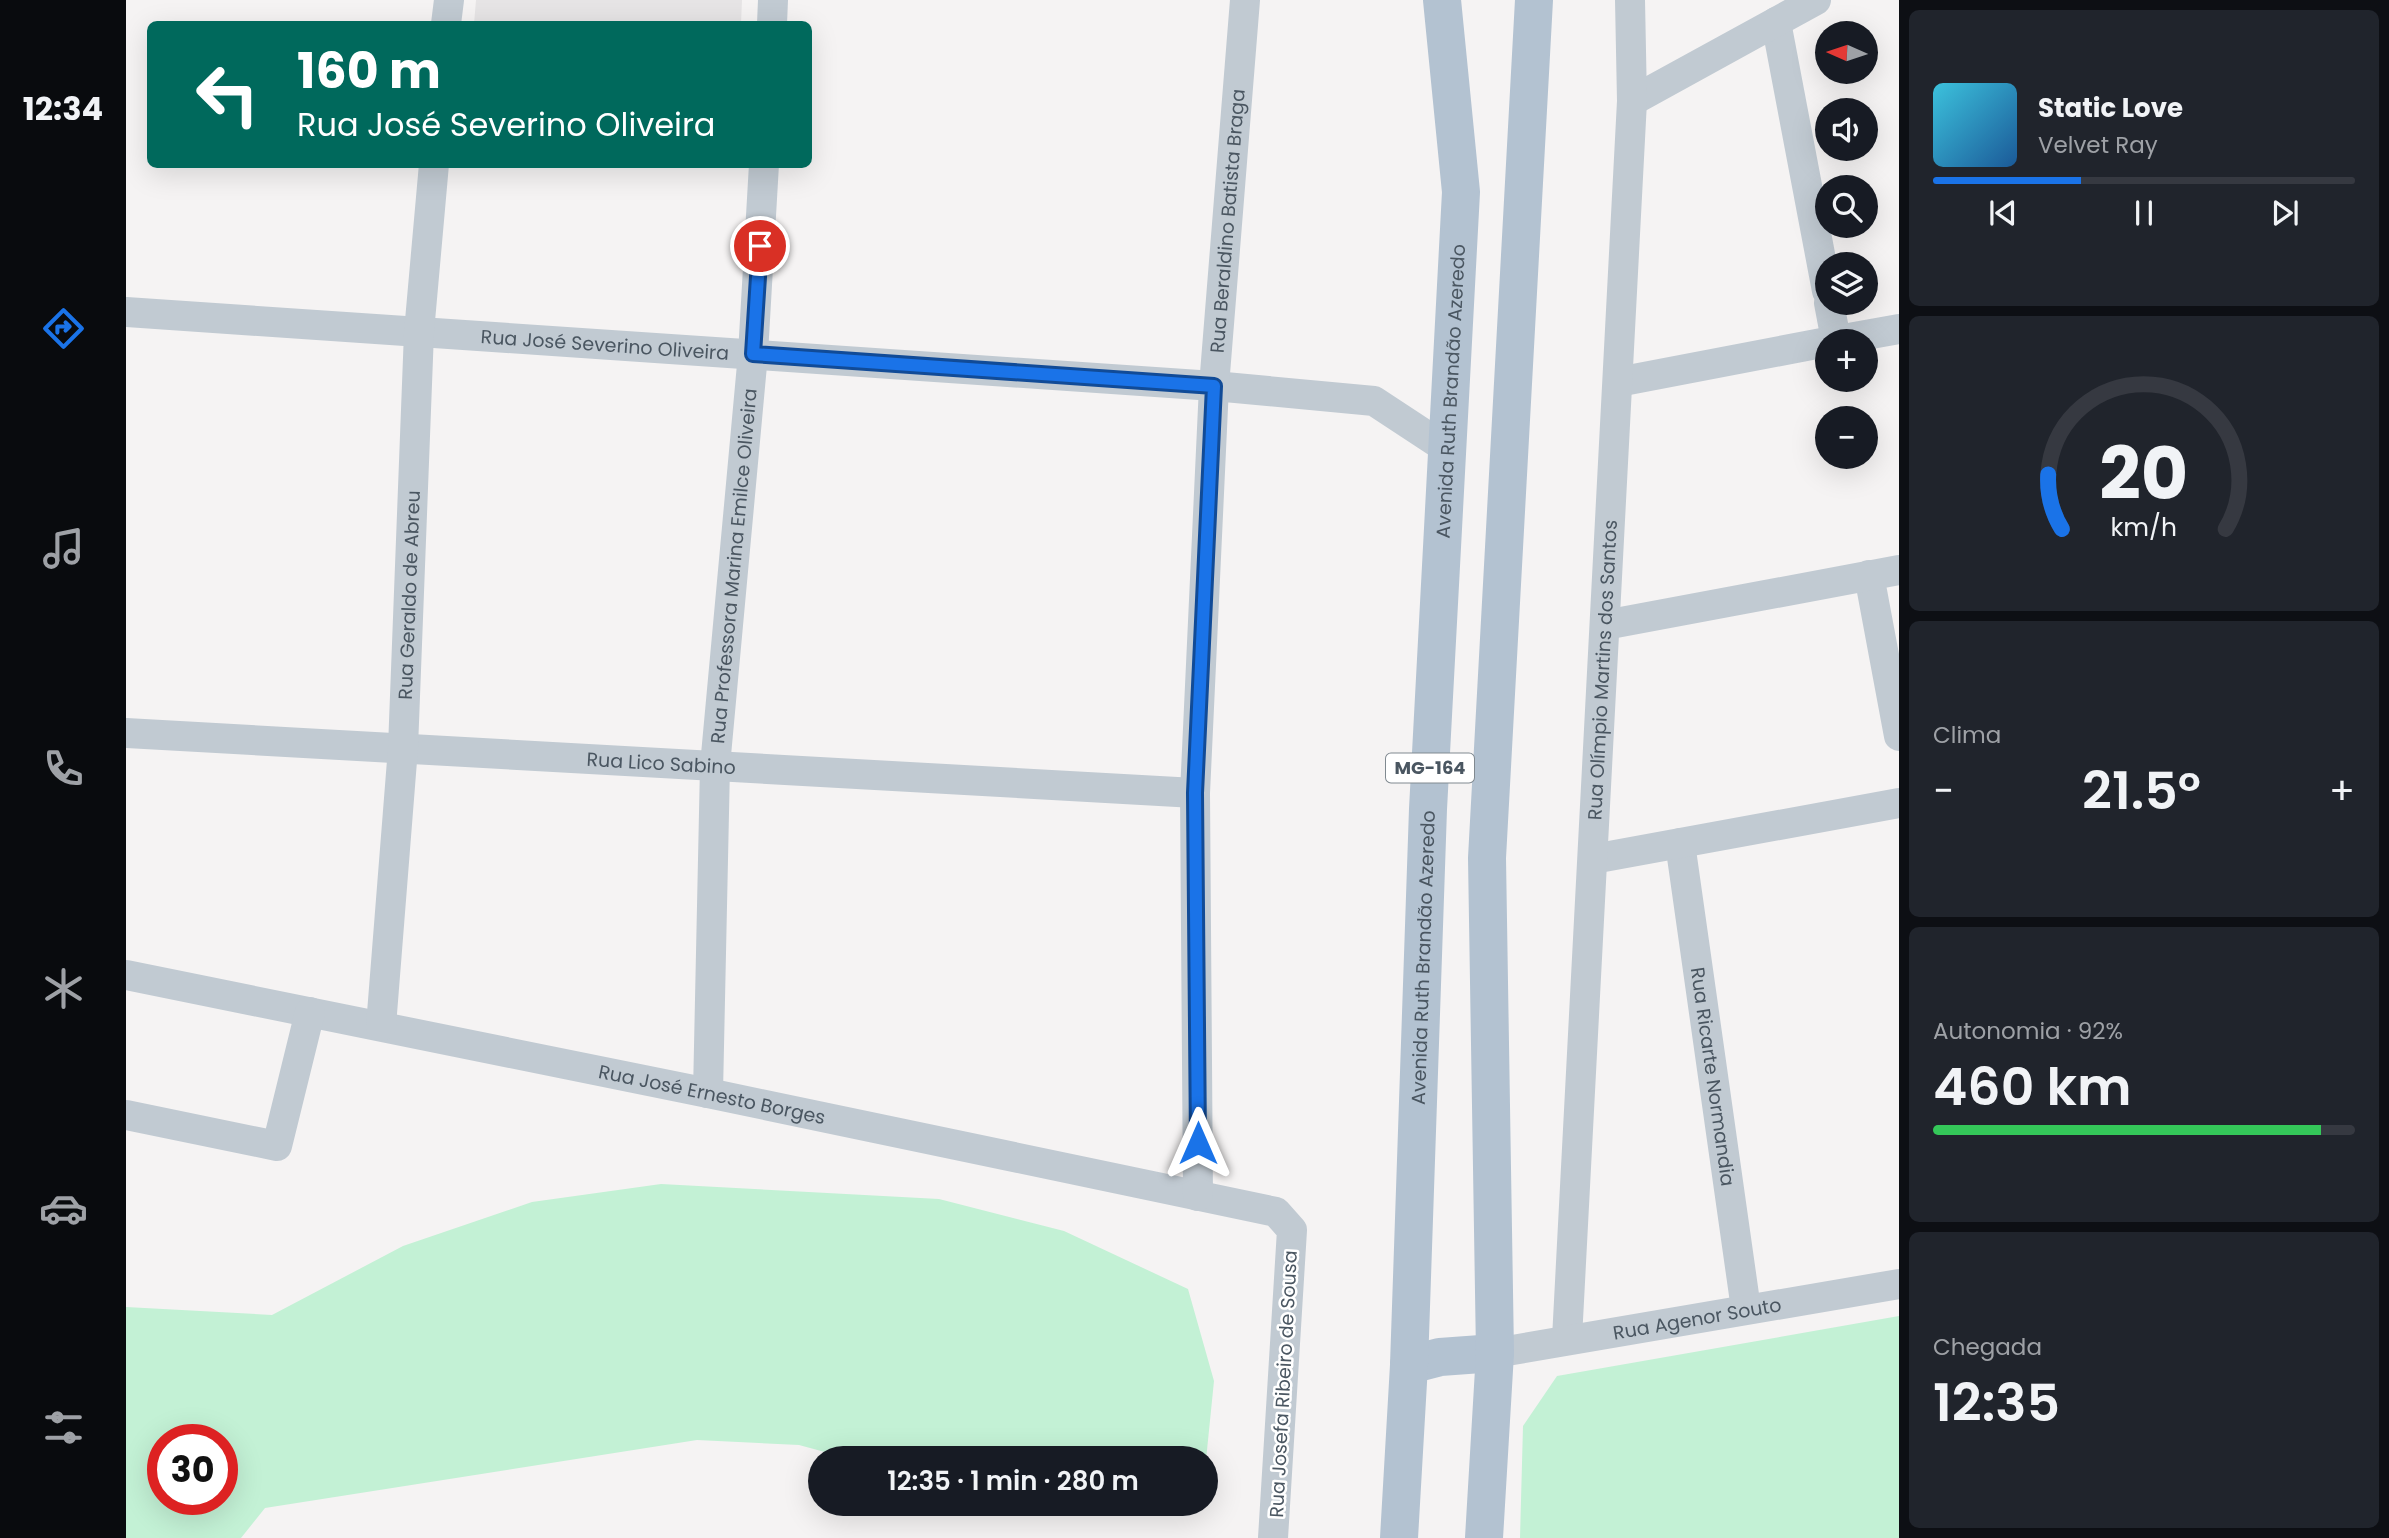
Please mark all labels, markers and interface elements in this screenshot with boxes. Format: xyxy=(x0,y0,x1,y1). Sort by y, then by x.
north arrow xyxy=(1815,21,1878,84)
map controls xyxy=(1815,21,1878,469)
text: 160 m xyxy=(297,37,441,105)
icon: left xyxy=(182,49,273,140)
text: 12:34 xyxy=(23,86,103,131)
street label: Rua Beraldino Batista Braga xyxy=(1204,88,1252,354)
text: Static Love xyxy=(2038,90,2183,126)
button: sound xyxy=(1815,98,1878,161)
text: Rua José Severino Oliveira xyxy=(297,102,716,147)
text: Velvet Ray xyxy=(2038,129,2158,161)
button: search xyxy=(1815,175,1878,238)
icon: previous xyxy=(1984,194,2022,232)
icon: pause xyxy=(2125,194,2163,232)
icon: next xyxy=(2266,194,2304,232)
pin xyxy=(730,216,790,276)
icon: arrive xyxy=(741,227,779,265)
street label: Avenida Ruth Brandão Azeredo xyxy=(1429,243,1472,539)
button: layers xyxy=(1815,252,1878,315)
icon: directions xyxy=(39,304,88,353)
street label: Rua José Severino Oliveira xyxy=(480,323,730,367)
button: + xyxy=(1815,329,1878,392)
street label: Rua Professora Marina Emilce Oliveira xyxy=(704,387,764,745)
button: − xyxy=(1815,406,1878,469)
text: 20 xyxy=(2099,424,2189,525)
street label: Rua Geraldo de Abreu xyxy=(392,490,427,700)
text: km/h xyxy=(2111,510,2177,545)
street label: Rua Olímpio Martins dos Santos xyxy=(1581,519,1624,821)
icon: music xyxy=(39,524,88,573)
text: Clima xyxy=(1933,719,2001,751)
icon: phone xyxy=(39,744,88,793)
street label: Rua Lico Sabino xyxy=(586,746,736,781)
road number: MG-164 xyxy=(1386,754,1474,782)
text: 21.5° xyxy=(2082,754,2201,827)
text: − xyxy=(1933,764,1954,817)
text: + xyxy=(2329,764,2355,817)
street label: Avenida Ruth Brandão Azeredo xyxy=(1405,810,1442,1105)
icon: climate xyxy=(39,964,88,1013)
street label: Rua Ricarte Normandia xyxy=(1684,966,1741,1188)
text: Autonomia · 92% xyxy=(1933,1015,2123,1047)
text: 460 km xyxy=(1933,1050,2131,1123)
street label: Rua José Ernesto Borges xyxy=(596,1058,828,1131)
position arrow xyxy=(1161,1106,1235,1180)
icon: car xyxy=(39,1184,88,1233)
street label: Rua Josefa Ribeiro de Sousa xyxy=(1263,1250,1304,1518)
street label: Rua Agenor Souto xyxy=(1611,1291,1783,1347)
text: Chegada xyxy=(1933,1331,2042,1363)
text: 12:35 xyxy=(1933,1366,2060,1439)
icon: filters xyxy=(39,1403,88,1452)
speed limit sign: 30 xyxy=(147,1424,238,1515)
text: 12:35 · 1 min · 280 m xyxy=(887,1463,1139,1499)

